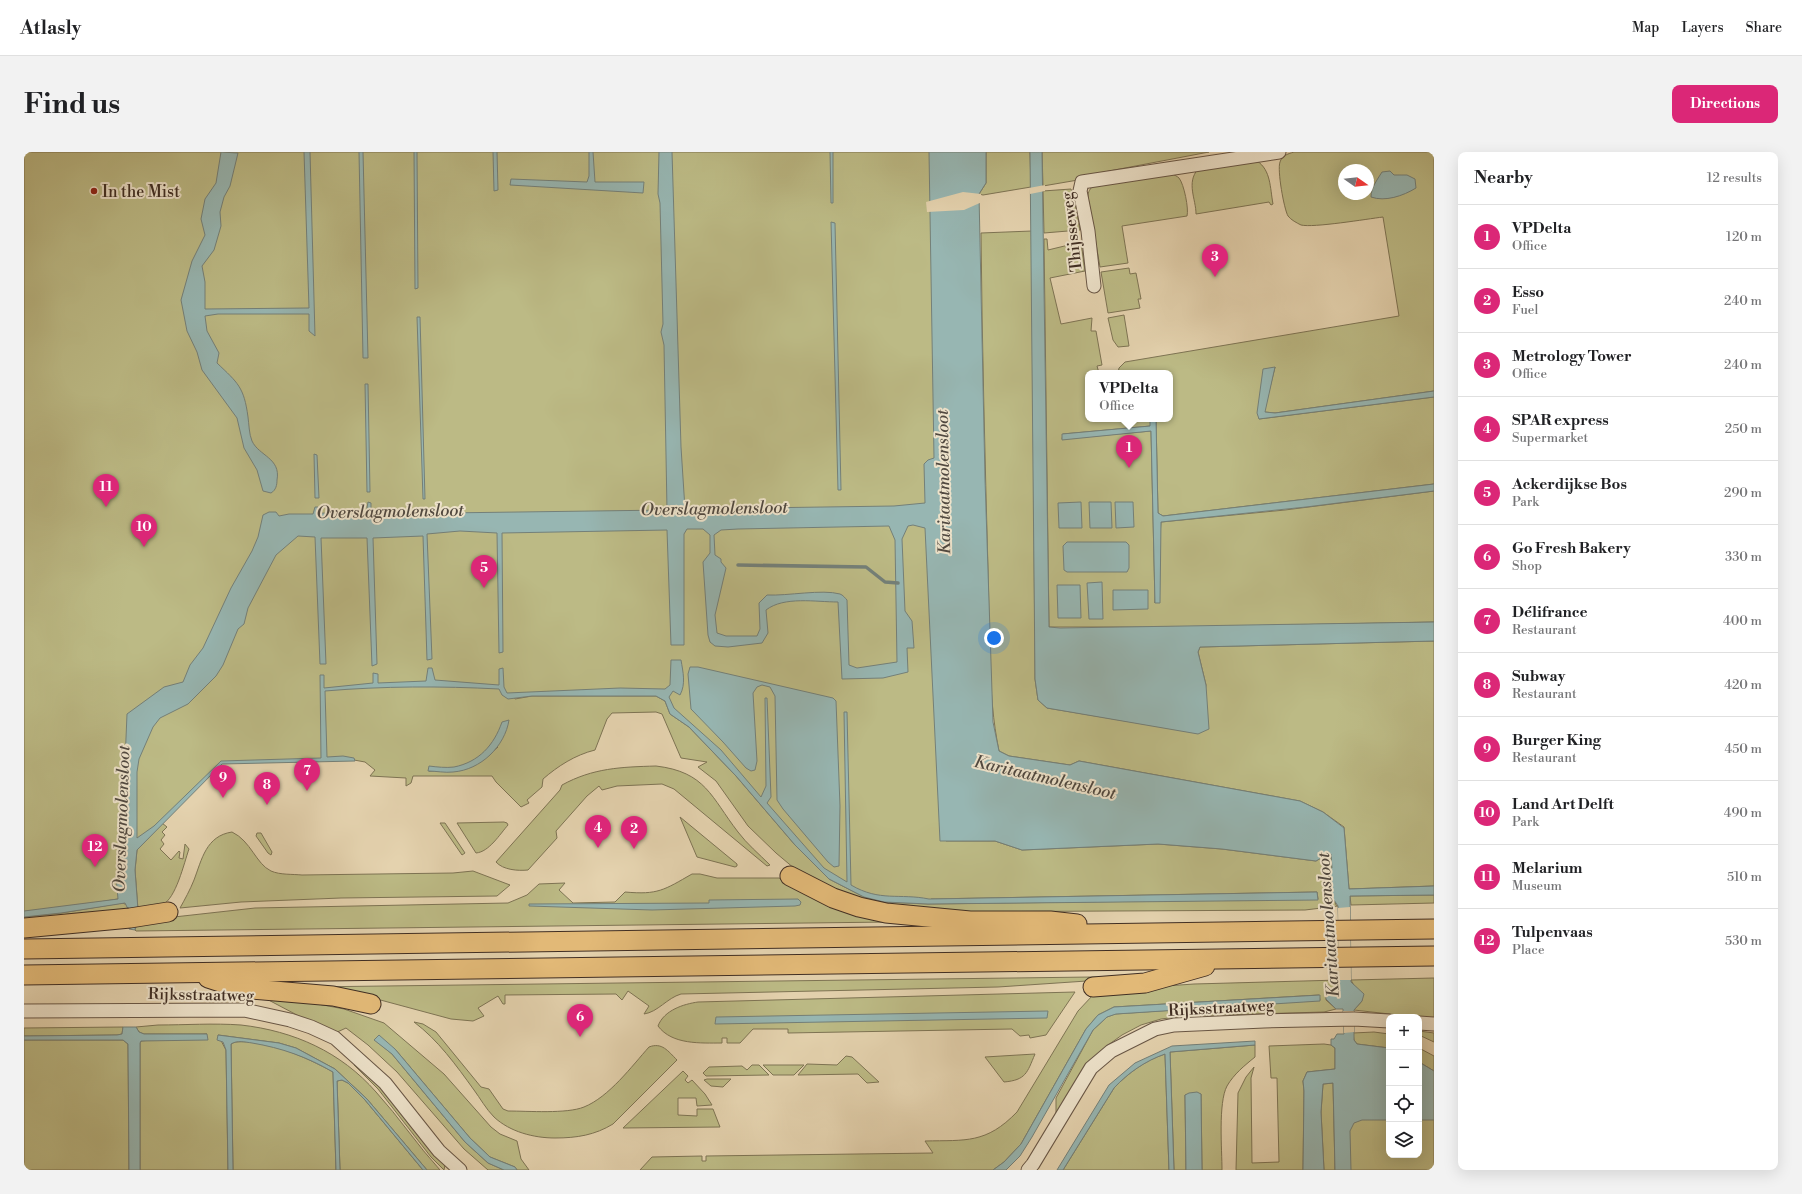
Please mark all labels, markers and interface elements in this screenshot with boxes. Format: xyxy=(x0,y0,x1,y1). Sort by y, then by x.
text: Atlasly xyxy=(20,16,81,40)
text: Map xyxy=(1632,19,1659,37)
text: Layers xyxy=(1681,19,1724,37)
text: Share xyxy=(1746,19,1782,37)
button: Directions xyxy=(1672,85,1778,123)
text: Find us xyxy=(24,87,120,122)
north arrow xyxy=(1338,164,1374,200)
text: Nearby xyxy=(1474,167,1533,189)
text: 12 results xyxy=(1707,170,1762,186)
place label: In the Mist xyxy=(102,182,180,202)
marker: In the Mist xyxy=(89,186,99,196)
street label: Thijsseweg xyxy=(1057,190,1087,273)
text: VPDelta xyxy=(1512,219,1571,238)
text: 1 xyxy=(1484,229,1490,245)
text: 120 m xyxy=(1726,229,1762,245)
text: Office xyxy=(1512,238,1547,254)
pin: 3 xyxy=(1202,244,1228,277)
text: Esso xyxy=(1512,283,1544,302)
text: 2 xyxy=(1483,293,1491,309)
text: 240 m xyxy=(1724,293,1762,309)
text: Fuel xyxy=(1512,302,1538,318)
text: Metrology Tower xyxy=(1512,347,1632,366)
text: 3 xyxy=(1483,357,1491,373)
text: 240 m xyxy=(1724,357,1762,373)
text: Office xyxy=(1512,366,1547,382)
popup xyxy=(1085,370,1173,422)
text: VPDelta xyxy=(1099,379,1159,398)
text: Office xyxy=(1099,398,1134,414)
water label: Karitaatmolensloot xyxy=(932,409,956,555)
text: SPAR express xyxy=(1512,411,1609,430)
text: 4 xyxy=(1483,421,1491,437)
text: 250 m xyxy=(1725,421,1762,437)
text: Supermarket xyxy=(1512,430,1588,446)
pin: 1 xyxy=(1116,435,1142,468)
pin: 11 xyxy=(93,474,119,507)
text: Ackerdijkse Bos xyxy=(1512,475,1627,494)
text: 5 xyxy=(1483,485,1491,501)
text: 290 m xyxy=(1724,485,1762,501)
text: Park xyxy=(1512,494,1539,510)
water label: Overslagmolensloot xyxy=(640,497,788,521)
water label: Overslagmolensloot xyxy=(316,500,464,524)
pin: 10 xyxy=(131,514,157,547)
text: Go Fresh Bakery xyxy=(1512,539,1631,558)
text: 6 xyxy=(1483,549,1491,565)
text: 330 m xyxy=(1725,549,1762,565)
pin: 5 xyxy=(471,555,497,588)
text: Shop xyxy=(1512,558,1542,574)
text: Délifrance xyxy=(1512,603,1588,622)
text: 7 xyxy=(1483,613,1491,629)
text: 400 m xyxy=(1723,613,1762,629)
text: Restaurant xyxy=(1512,622,1577,638)
your location xyxy=(984,628,1004,648)
text: Subway xyxy=(1512,667,1565,686)
text: 8 xyxy=(1483,677,1491,693)
text: 420 m xyxy=(1724,677,1762,693)
text: Restaurant xyxy=(1512,686,1577,702)
text: Burger King xyxy=(1512,731,1601,750)
text: 9 xyxy=(1483,741,1491,757)
text: 450 m xyxy=(1724,741,1762,757)
water label: Overslagmolensloot xyxy=(108,745,136,893)
text: Restaurant xyxy=(1512,750,1577,766)
water label: Karitaatmolensloot xyxy=(972,751,1118,805)
pin: 7 xyxy=(294,758,320,791)
pin: 9 xyxy=(210,765,236,798)
pin: 8 xyxy=(254,772,280,805)
text: Land Art Delft xyxy=(1512,795,1614,814)
text: 10 xyxy=(1479,805,1495,821)
text: 490 m xyxy=(1724,805,1762,821)
text: Park xyxy=(1512,814,1539,830)
pin: 4 xyxy=(585,815,611,848)
pin: 2 xyxy=(621,816,647,849)
pin: 12 xyxy=(82,834,108,867)
water label: Karitaatmolensloot xyxy=(1313,851,1345,998)
text: Melarium xyxy=(1512,859,1582,878)
text: 11 xyxy=(1481,869,1493,885)
text: 510 m xyxy=(1727,869,1762,885)
text: Museum xyxy=(1512,878,1562,894)
text: Tulpenvaas xyxy=(1512,923,1593,942)
text: 12 xyxy=(1480,933,1494,949)
text: 530 m xyxy=(1725,933,1762,949)
text: Place xyxy=(1512,942,1544,958)
street label: Rijksstraatweg xyxy=(148,984,255,1006)
street label: Rijksstraatweg xyxy=(1168,995,1275,1021)
pin: 6 xyxy=(567,1004,593,1037)
map controls xyxy=(1386,1014,1422,1158)
button: + xyxy=(1386,1014,1422,1050)
button: − xyxy=(1386,1050,1422,1086)
button: locate xyxy=(1386,1086,1422,1122)
button: layers xyxy=(1386,1122,1422,1158)

